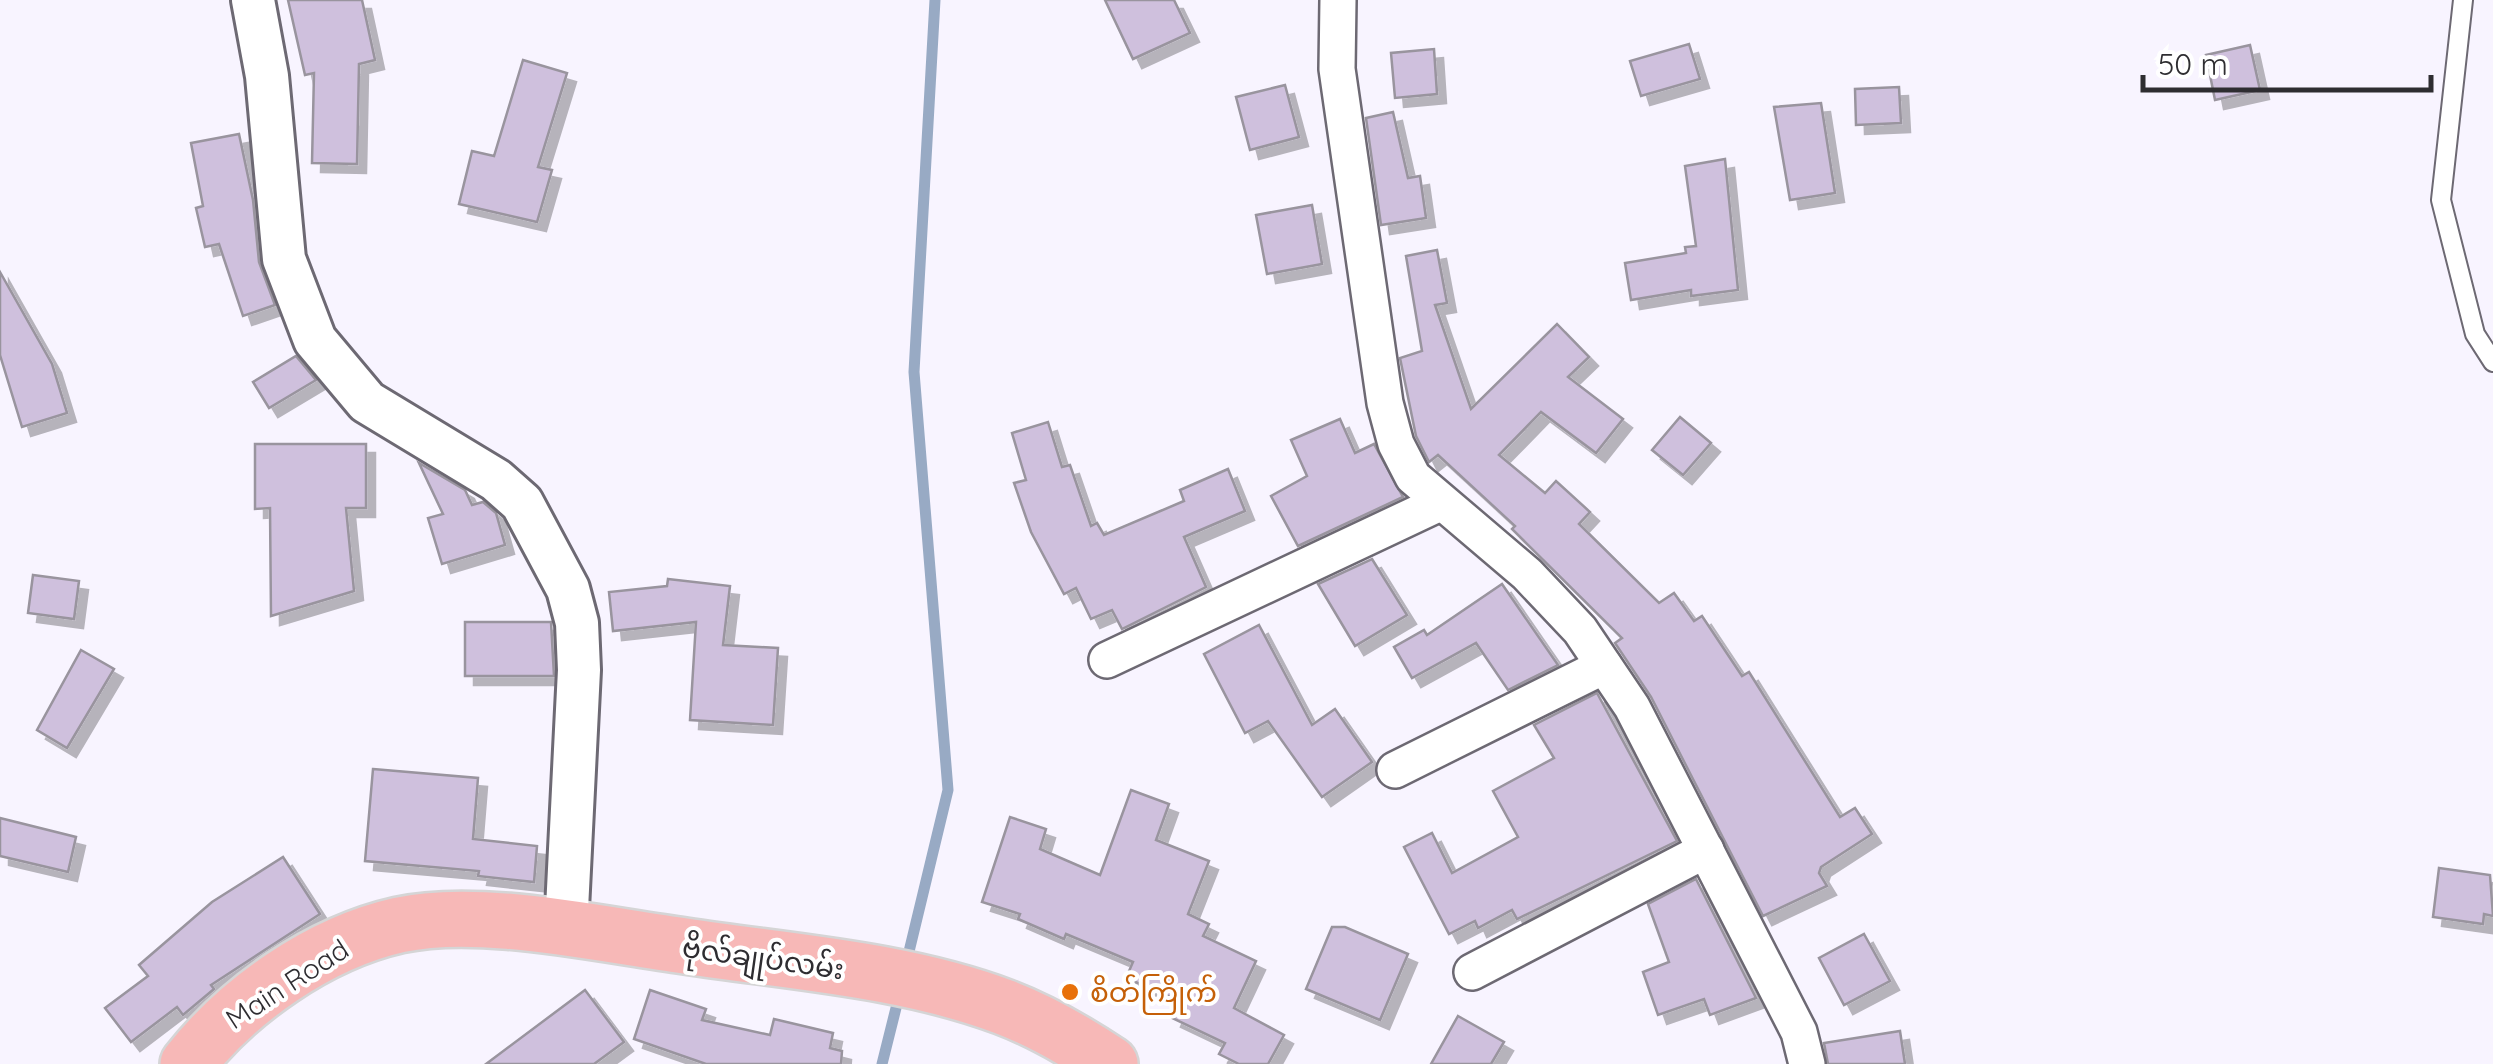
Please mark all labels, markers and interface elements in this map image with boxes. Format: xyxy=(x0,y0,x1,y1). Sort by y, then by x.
scale bar xyxy=(2143,30,2430,92)
text: 50 m xyxy=(2158,45,2228,83)
street label: ဗိုလ်‌ချုပ်‌လမ်း xyxy=(679,929,846,992)
street label: Main Road xyxy=(219,931,355,1036)
place label: စိတ်ကြိုက် xyxy=(1090,974,1217,1015)
marker: စိတ်ကြိုက် xyxy=(1059,981,1081,1003)

